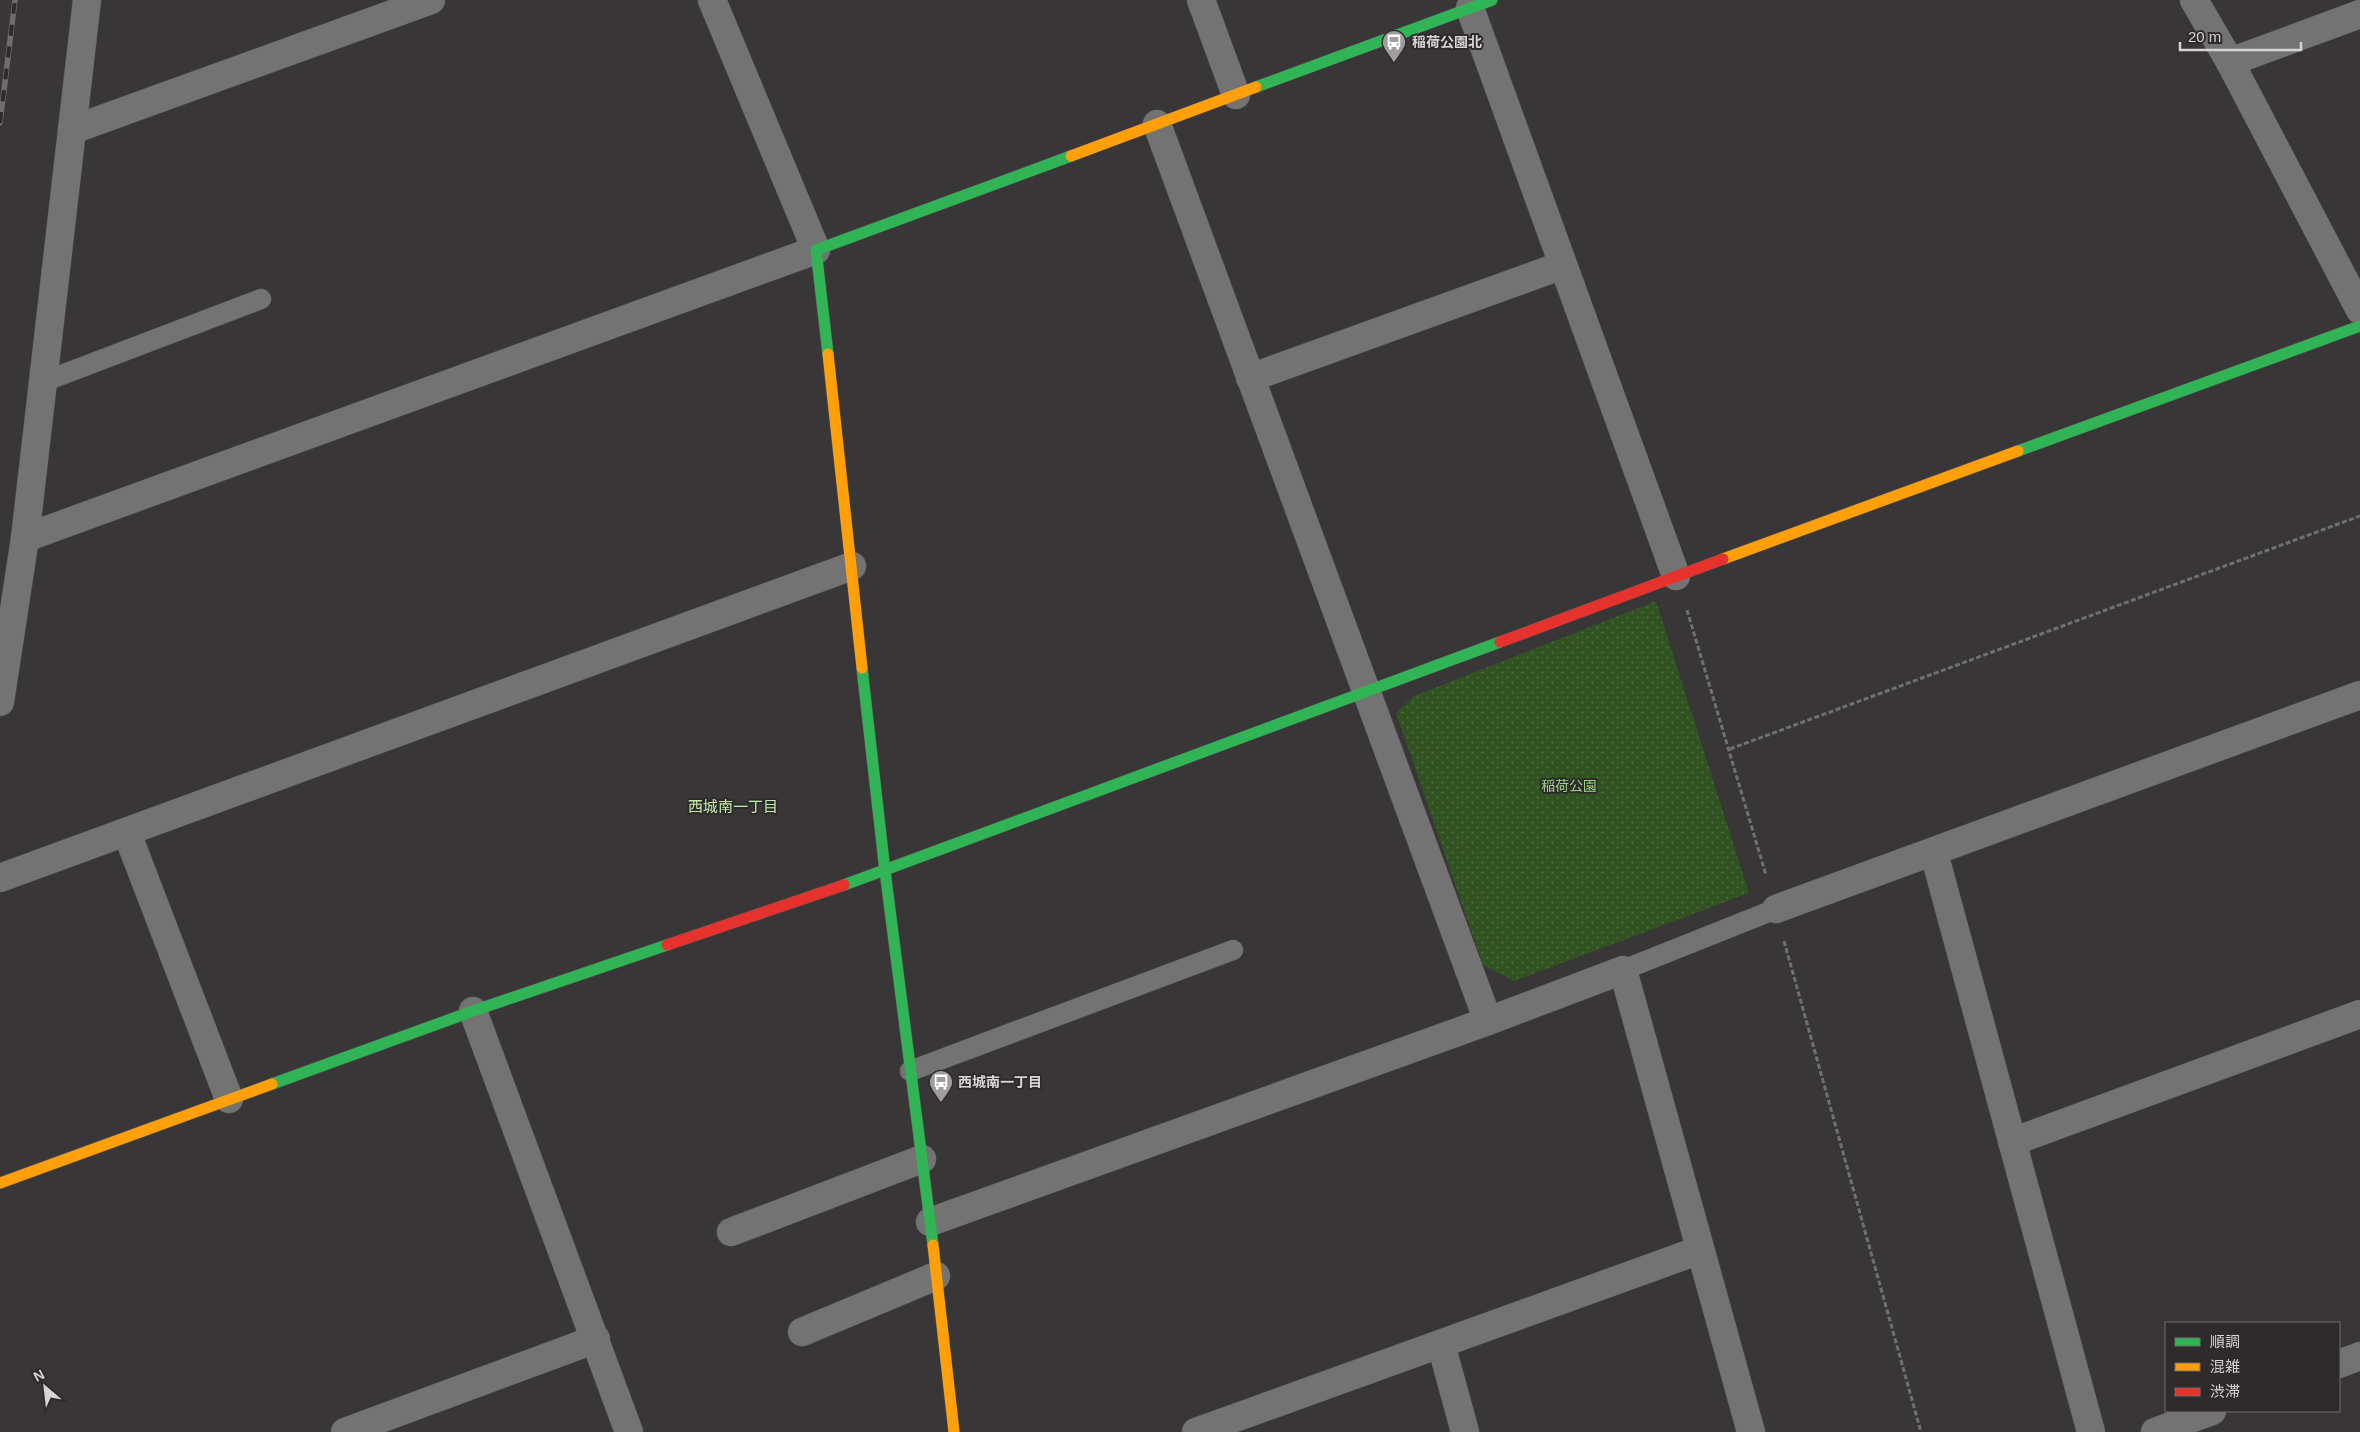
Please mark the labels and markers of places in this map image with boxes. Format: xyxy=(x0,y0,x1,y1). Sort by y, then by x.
bus stop icon: 稲荷公園北 xyxy=(1381,29,1407,63)
place label: 稲荷公園北 xyxy=(1412,34,1482,50)
bus stop icon: 西城南一丁目 xyxy=(928,1069,954,1103)
place label: 西城南一丁目 xyxy=(958,1074,1042,1090)

